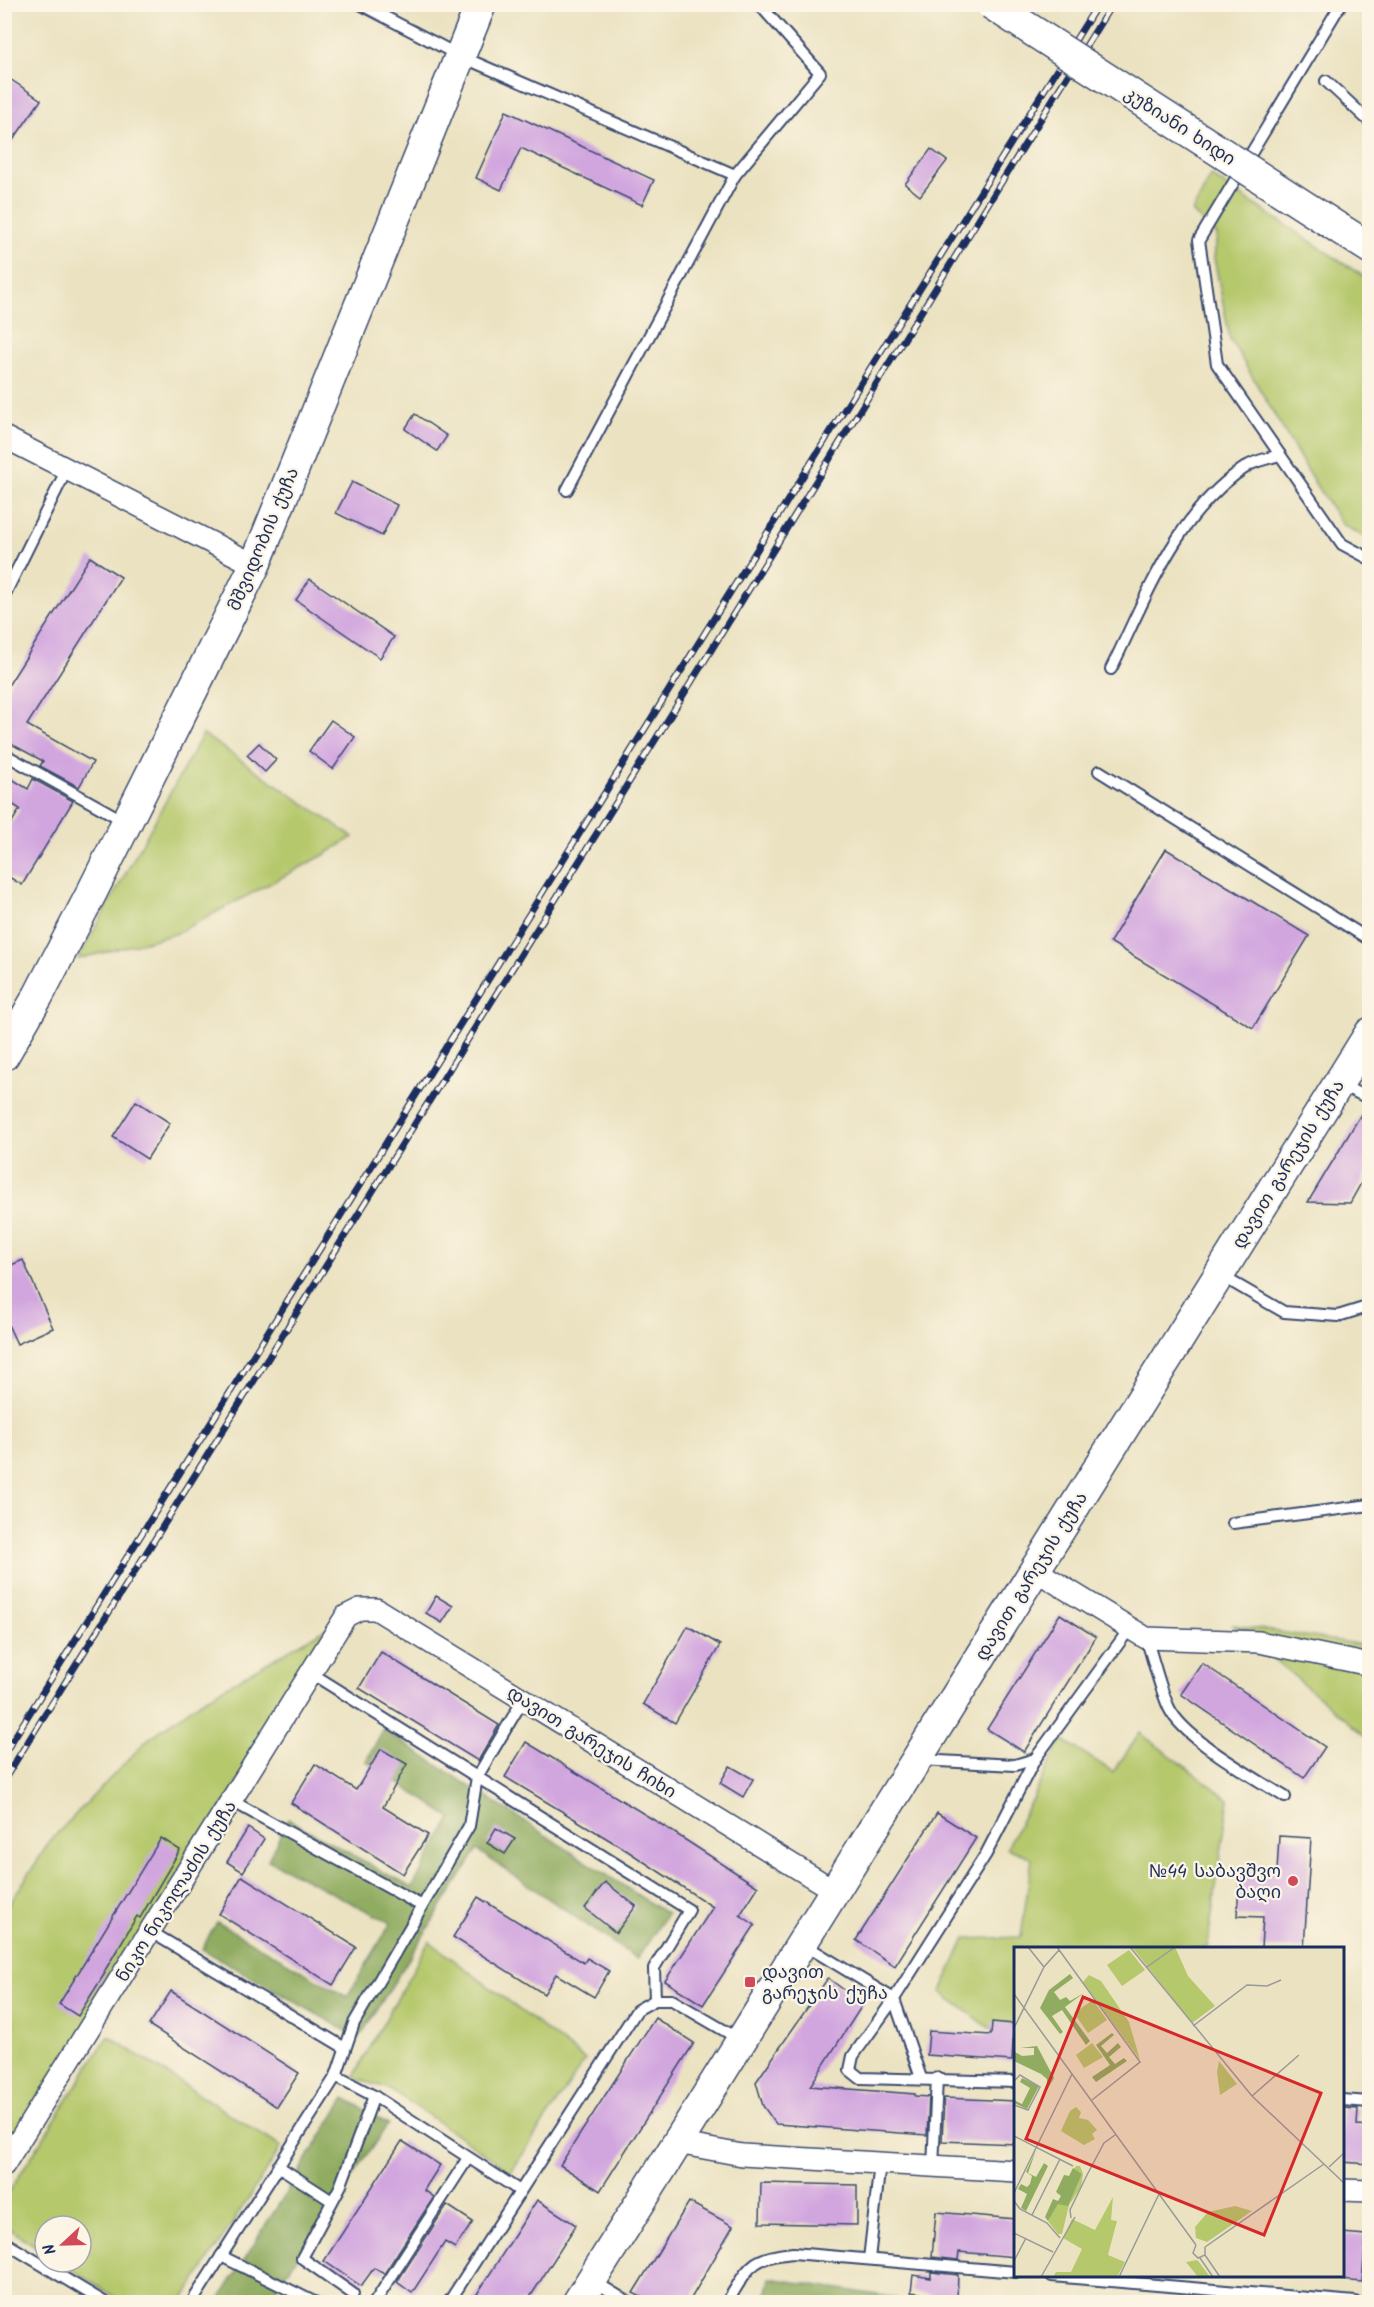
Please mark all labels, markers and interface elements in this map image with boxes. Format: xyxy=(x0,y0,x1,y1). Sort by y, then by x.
street label: კუზიანი ხიდი xyxy=(1118,80,1241,174)
street label: მშვიდობის ქუჩა xyxy=(221,463,308,616)
street label: დავით გარეჯის ქუჩა xyxy=(1225,1074,1353,1255)
street label: დავით გარეჯის ქუჩა xyxy=(968,1486,1096,1667)
street label: დავით გარეჯის ჩიხი xyxy=(501,1679,682,1807)
street label: ნიკო ნიკოლაძის ქუჩა xyxy=(109,1795,245,1988)
place label: №44 საბავშვო ბაღი xyxy=(1149,1858,1281,1908)
marker: №44 საბავშვო ბაღი xyxy=(1286,1874,1300,1888)
inset map xyxy=(1014,1947,1344,2277)
place label: დავით გარეჯის ქუჩა xyxy=(762,1959,888,2009)
marker: დავით გარეჯის ქუჩა xyxy=(743,1975,757,1989)
north arrow xyxy=(33,2214,93,2274)
text: N xyxy=(37,2240,64,2258)

